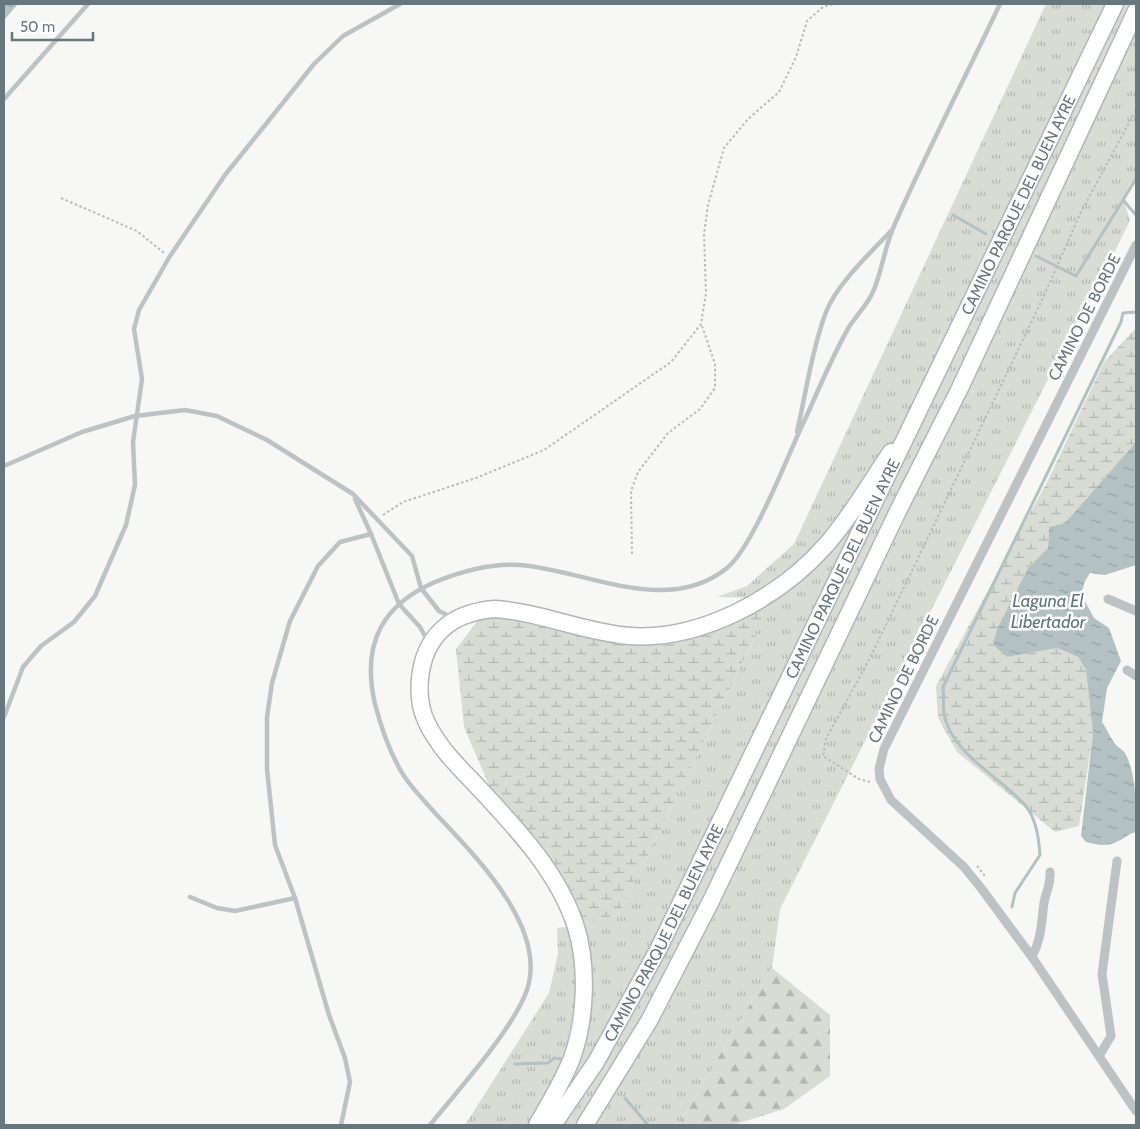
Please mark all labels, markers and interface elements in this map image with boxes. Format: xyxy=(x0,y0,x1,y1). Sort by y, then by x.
scale bar xyxy=(12,10,94,42)
text: 50 m xyxy=(20,18,55,36)
street label: CAMINO PARQUE DEL BUEN AYRE xyxy=(957,92,1080,318)
street label: CAMINO DE BORDE xyxy=(1044,250,1125,384)
street label: CAMINO PARQUE DEL BUEN AYRE xyxy=(782,456,904,682)
water label: Laguna El Libertador xyxy=(1011,590,1087,633)
street label: CAMINO DE BORDE xyxy=(864,612,943,746)
street label: CAMINO PARQUE DEL BUEN AYRE xyxy=(600,821,727,1045)

